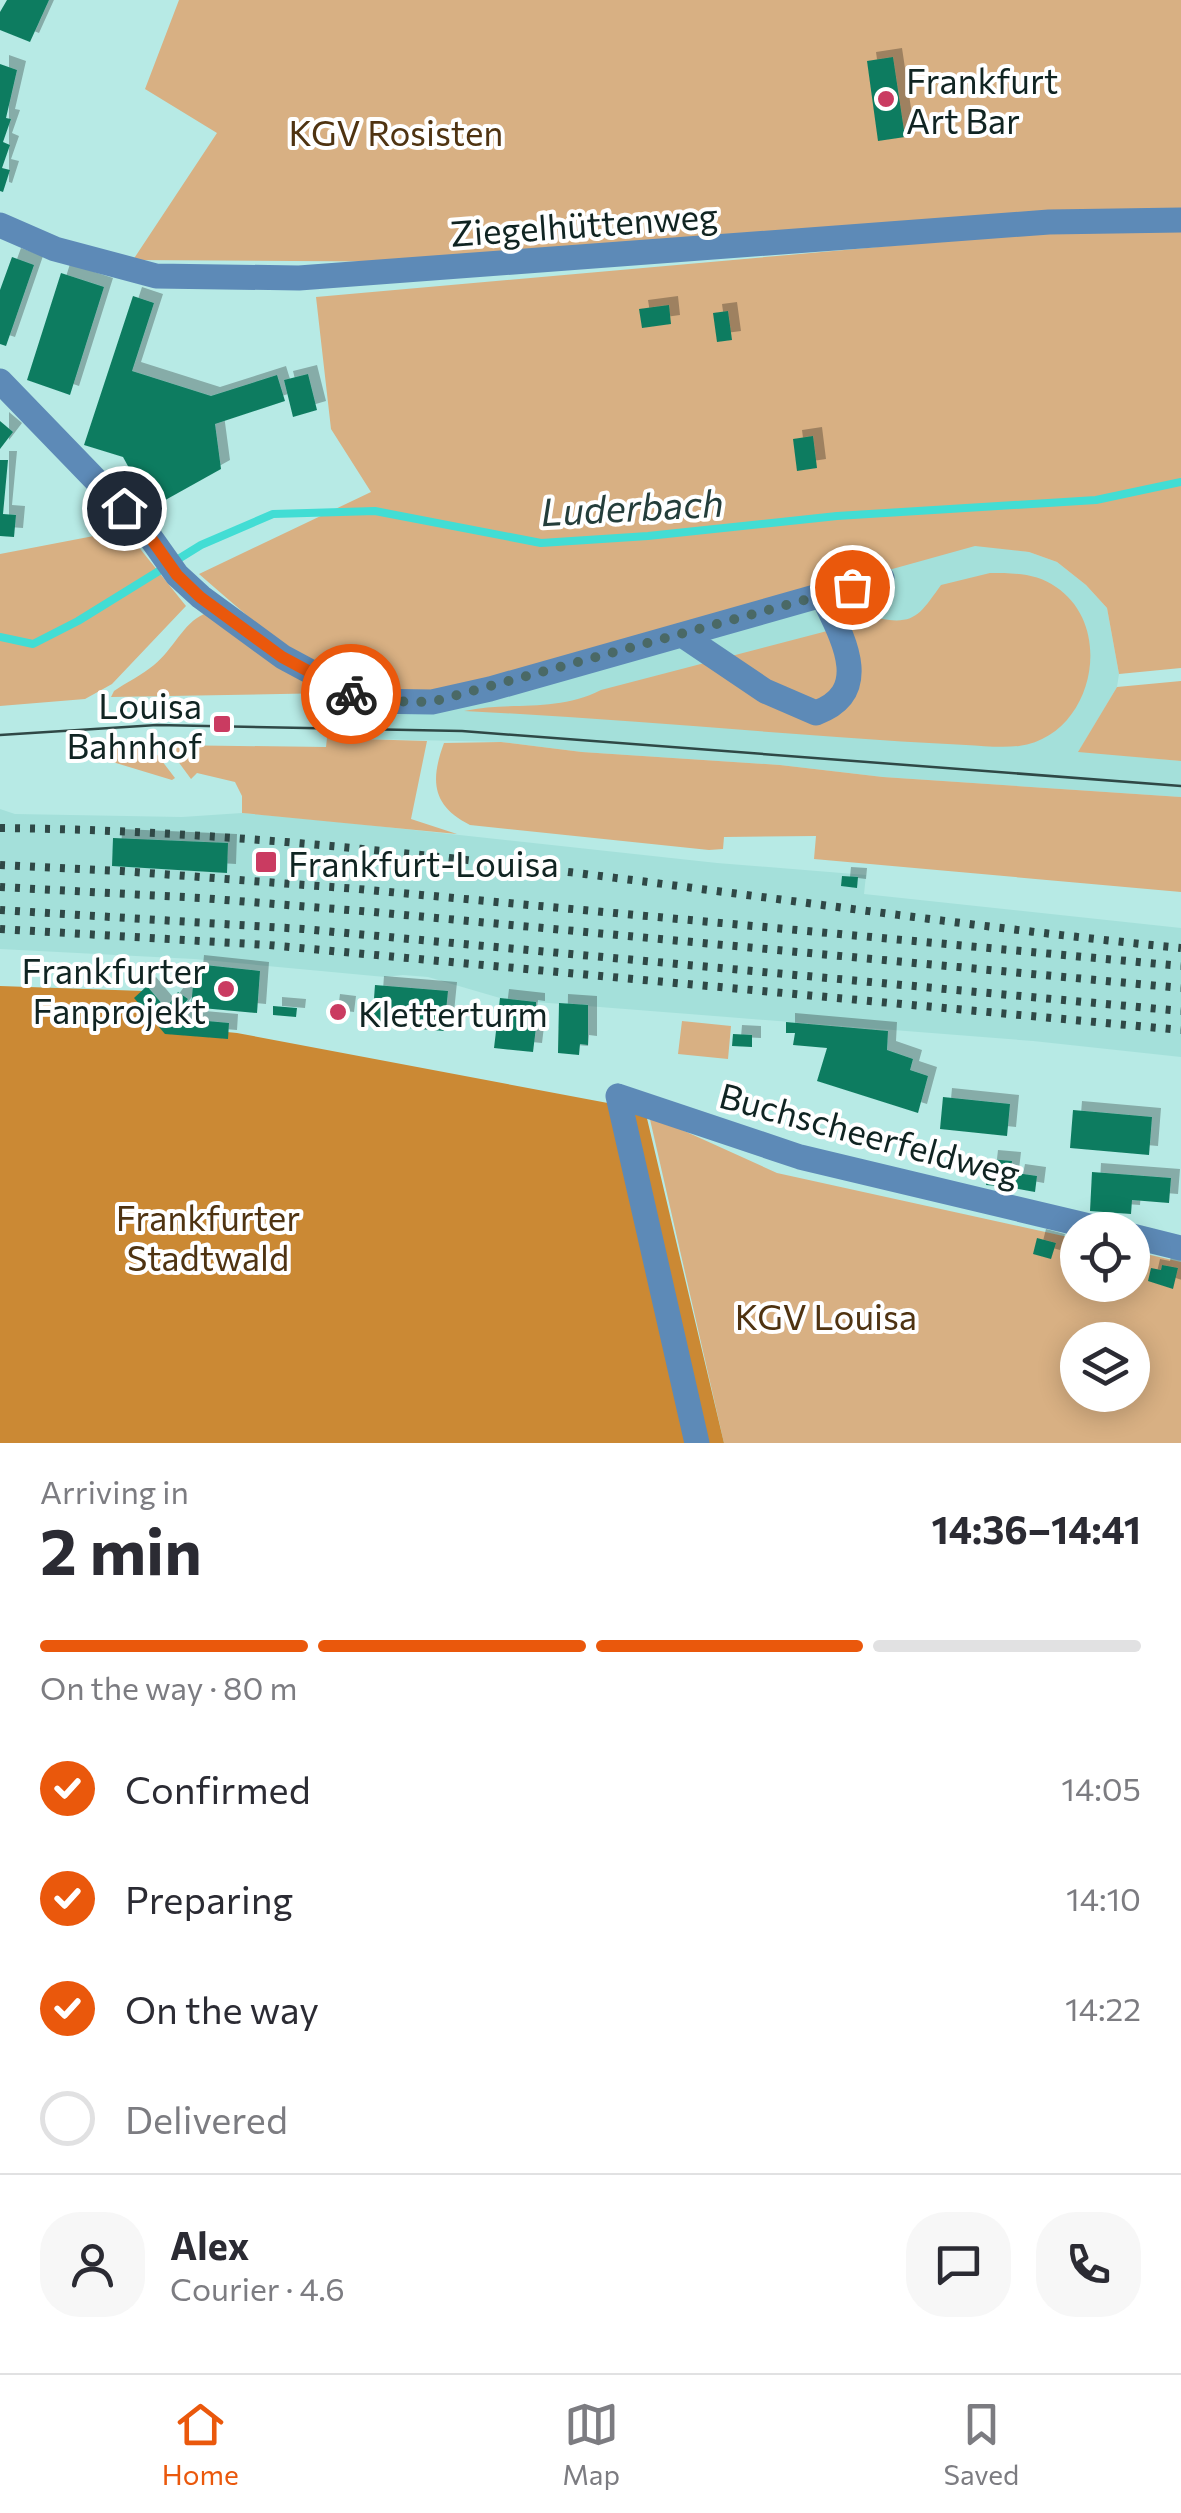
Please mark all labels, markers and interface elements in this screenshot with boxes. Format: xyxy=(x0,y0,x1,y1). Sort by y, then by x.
place label: Frankfurt Art Bar xyxy=(906,58,1058,141)
marker: Frankfurt Art Bar xyxy=(875,88,897,110)
park label: KGV Rosisten xyxy=(289,110,503,153)
street label: Ziegelhüttenweg xyxy=(449,192,719,254)
pin xyxy=(82,466,167,551)
water label: Luderbach xyxy=(539,478,725,534)
icon: home xyxy=(97,481,152,536)
pin xyxy=(810,545,895,630)
icon: bag xyxy=(825,560,880,615)
courier xyxy=(301,644,401,744)
icon: bike xyxy=(324,667,379,722)
place label: Louisa Bahnhof xyxy=(66,683,202,766)
marker: Louisa Bahnhof xyxy=(211,713,233,735)
place label: Frankfurt-Louisa xyxy=(288,841,559,884)
marker: Frankfurt-Louisa xyxy=(253,849,279,875)
place label: Frankfurter Fanprojekt xyxy=(22,948,206,1031)
marker: Frankfurter Fanprojekt xyxy=(215,978,237,1000)
place label: Kletterturm xyxy=(358,991,548,1034)
marker: Kletterturm xyxy=(327,1001,349,1023)
street label: Buchscheerfeldweg xyxy=(715,1072,1025,1194)
park label: Frankfurter Stadtwald xyxy=(116,1195,300,1278)
map controls xyxy=(1060,1212,1150,1412)
button: locate xyxy=(1060,1212,1150,1302)
park label: KGV Louisa xyxy=(735,1294,917,1337)
button: layers xyxy=(1060,1322,1150,1412)
text: Arriving in xyxy=(40,1471,189,1511)
text: 14:36–14:41 xyxy=(932,1505,1141,1552)
text: 2 min xyxy=(40,1509,202,1588)
text: On the way · 80 m xyxy=(40,1667,297,1707)
icon: check xyxy=(40,1761,95,1816)
text: Confirmed xyxy=(125,1765,311,1812)
text: 14:05 xyxy=(1061,1768,1141,1808)
icon: check xyxy=(40,1871,95,1926)
text: Preparing xyxy=(125,1875,293,1922)
text: 14:10 xyxy=(1066,1878,1141,1918)
icon: check xyxy=(40,1981,95,2036)
text: On the way xyxy=(125,1985,319,2032)
text: 14:22 xyxy=(1065,1988,1141,2028)
text: Delivered xyxy=(125,2095,288,2142)
button: person xyxy=(40,2212,145,2317)
button: chat xyxy=(906,2212,1011,2317)
button: phone xyxy=(1036,2212,1141,2317)
text: Alex xyxy=(170,2221,249,2268)
text: Courier · 4.6 xyxy=(170,2268,345,2308)
tab: Home xyxy=(162,2397,239,2491)
tab: Map xyxy=(562,2397,620,2491)
tab: Saved xyxy=(944,2397,1019,2491)

